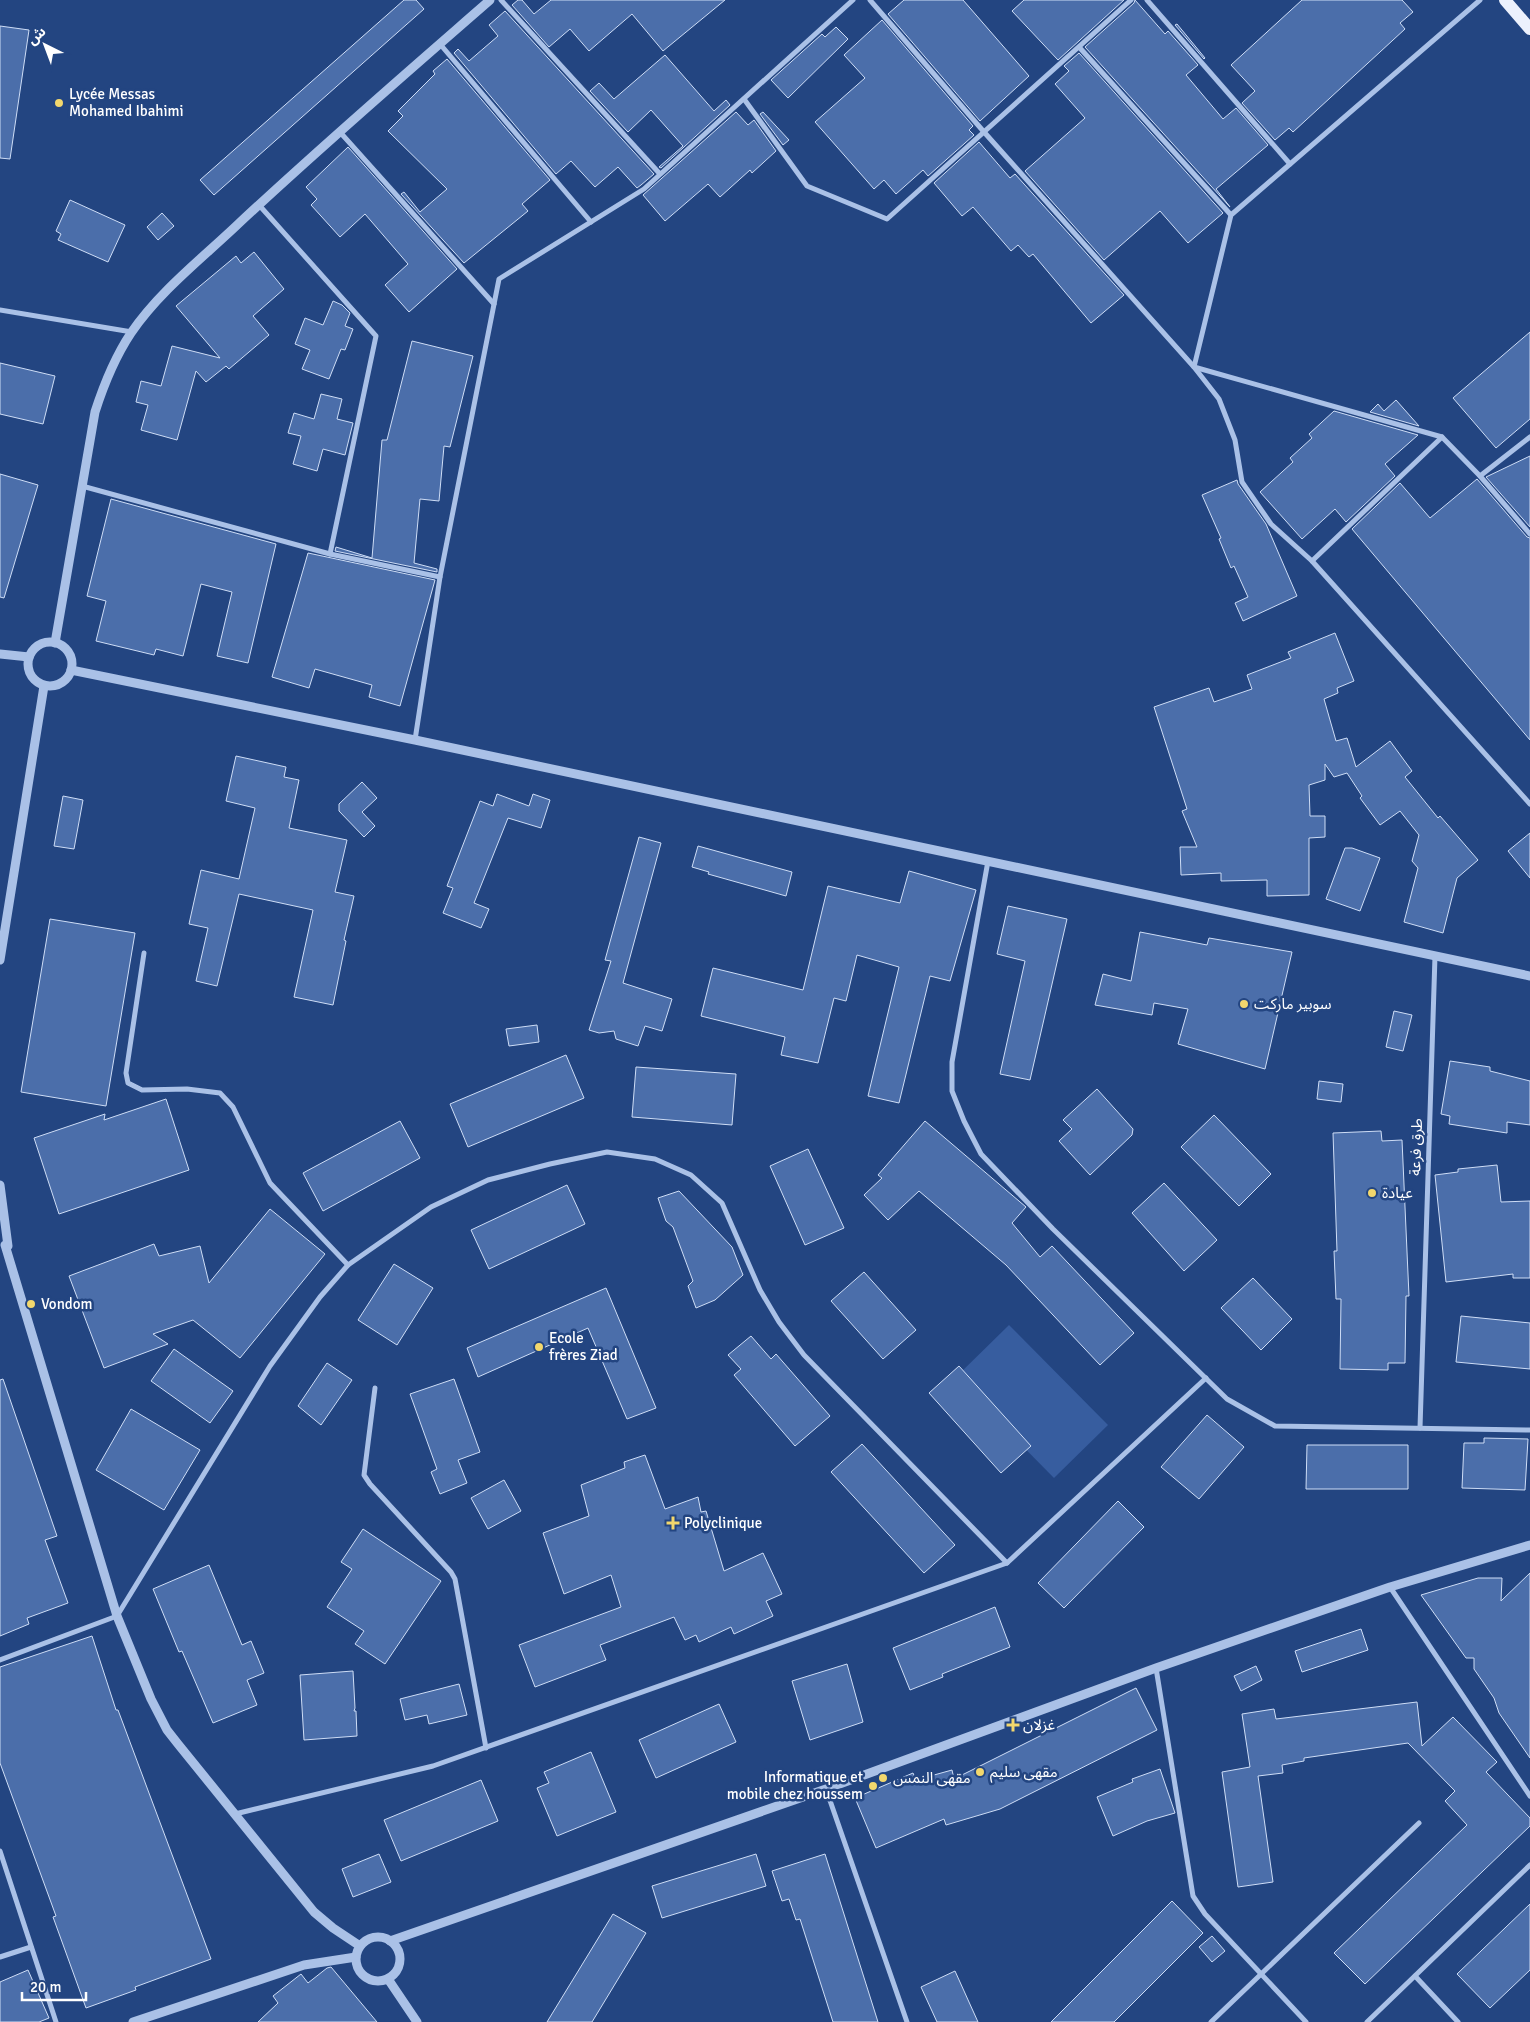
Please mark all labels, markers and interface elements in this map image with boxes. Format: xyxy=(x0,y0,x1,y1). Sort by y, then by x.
north arrow xyxy=(20,20,70,70)
text: ش xyxy=(24,23,49,48)
place label: Lycée Messas Mohamed Ibahimi xyxy=(69,85,184,120)
marker: Lycée Messas Mohamed Ibahimi xyxy=(53,97,65,109)
place label: سوبير ماركت xyxy=(1254,995,1332,1013)
marker: سوبير ماركت xyxy=(1238,998,1250,1010)
street label: طرق فرعة xyxy=(1406,1118,1426,1176)
place label: عيادة xyxy=(1382,1184,1413,1202)
marker: عيادة xyxy=(1366,1187,1378,1199)
place label: Vondom xyxy=(41,1295,93,1313)
marker: Vondom xyxy=(25,1298,37,1310)
place label: Ecole frères Ziad xyxy=(549,1329,618,1364)
marker: Ecole frères Ziad xyxy=(533,1341,545,1353)
place label: Polyclinique xyxy=(684,1514,762,1532)
marker: Polyclinique xyxy=(666,1516,680,1530)
place label: غزلان xyxy=(1023,1716,1056,1734)
marker: غزلان xyxy=(1007,1719,1019,1731)
place label: مقهى سليم xyxy=(990,1763,1058,1783)
marker: مقهى سليم xyxy=(974,1766,986,1778)
place label: Informatique et mobile chez houssem xyxy=(727,1768,863,1803)
place label: مقهى النمس xyxy=(893,1769,971,1787)
marker: مقهى النمس xyxy=(877,1772,889,1784)
marker: Informatique et mobile chez houssem xyxy=(867,1780,879,1792)
scale bar xyxy=(22,1970,86,2002)
text: 20 m xyxy=(30,1978,61,1996)

